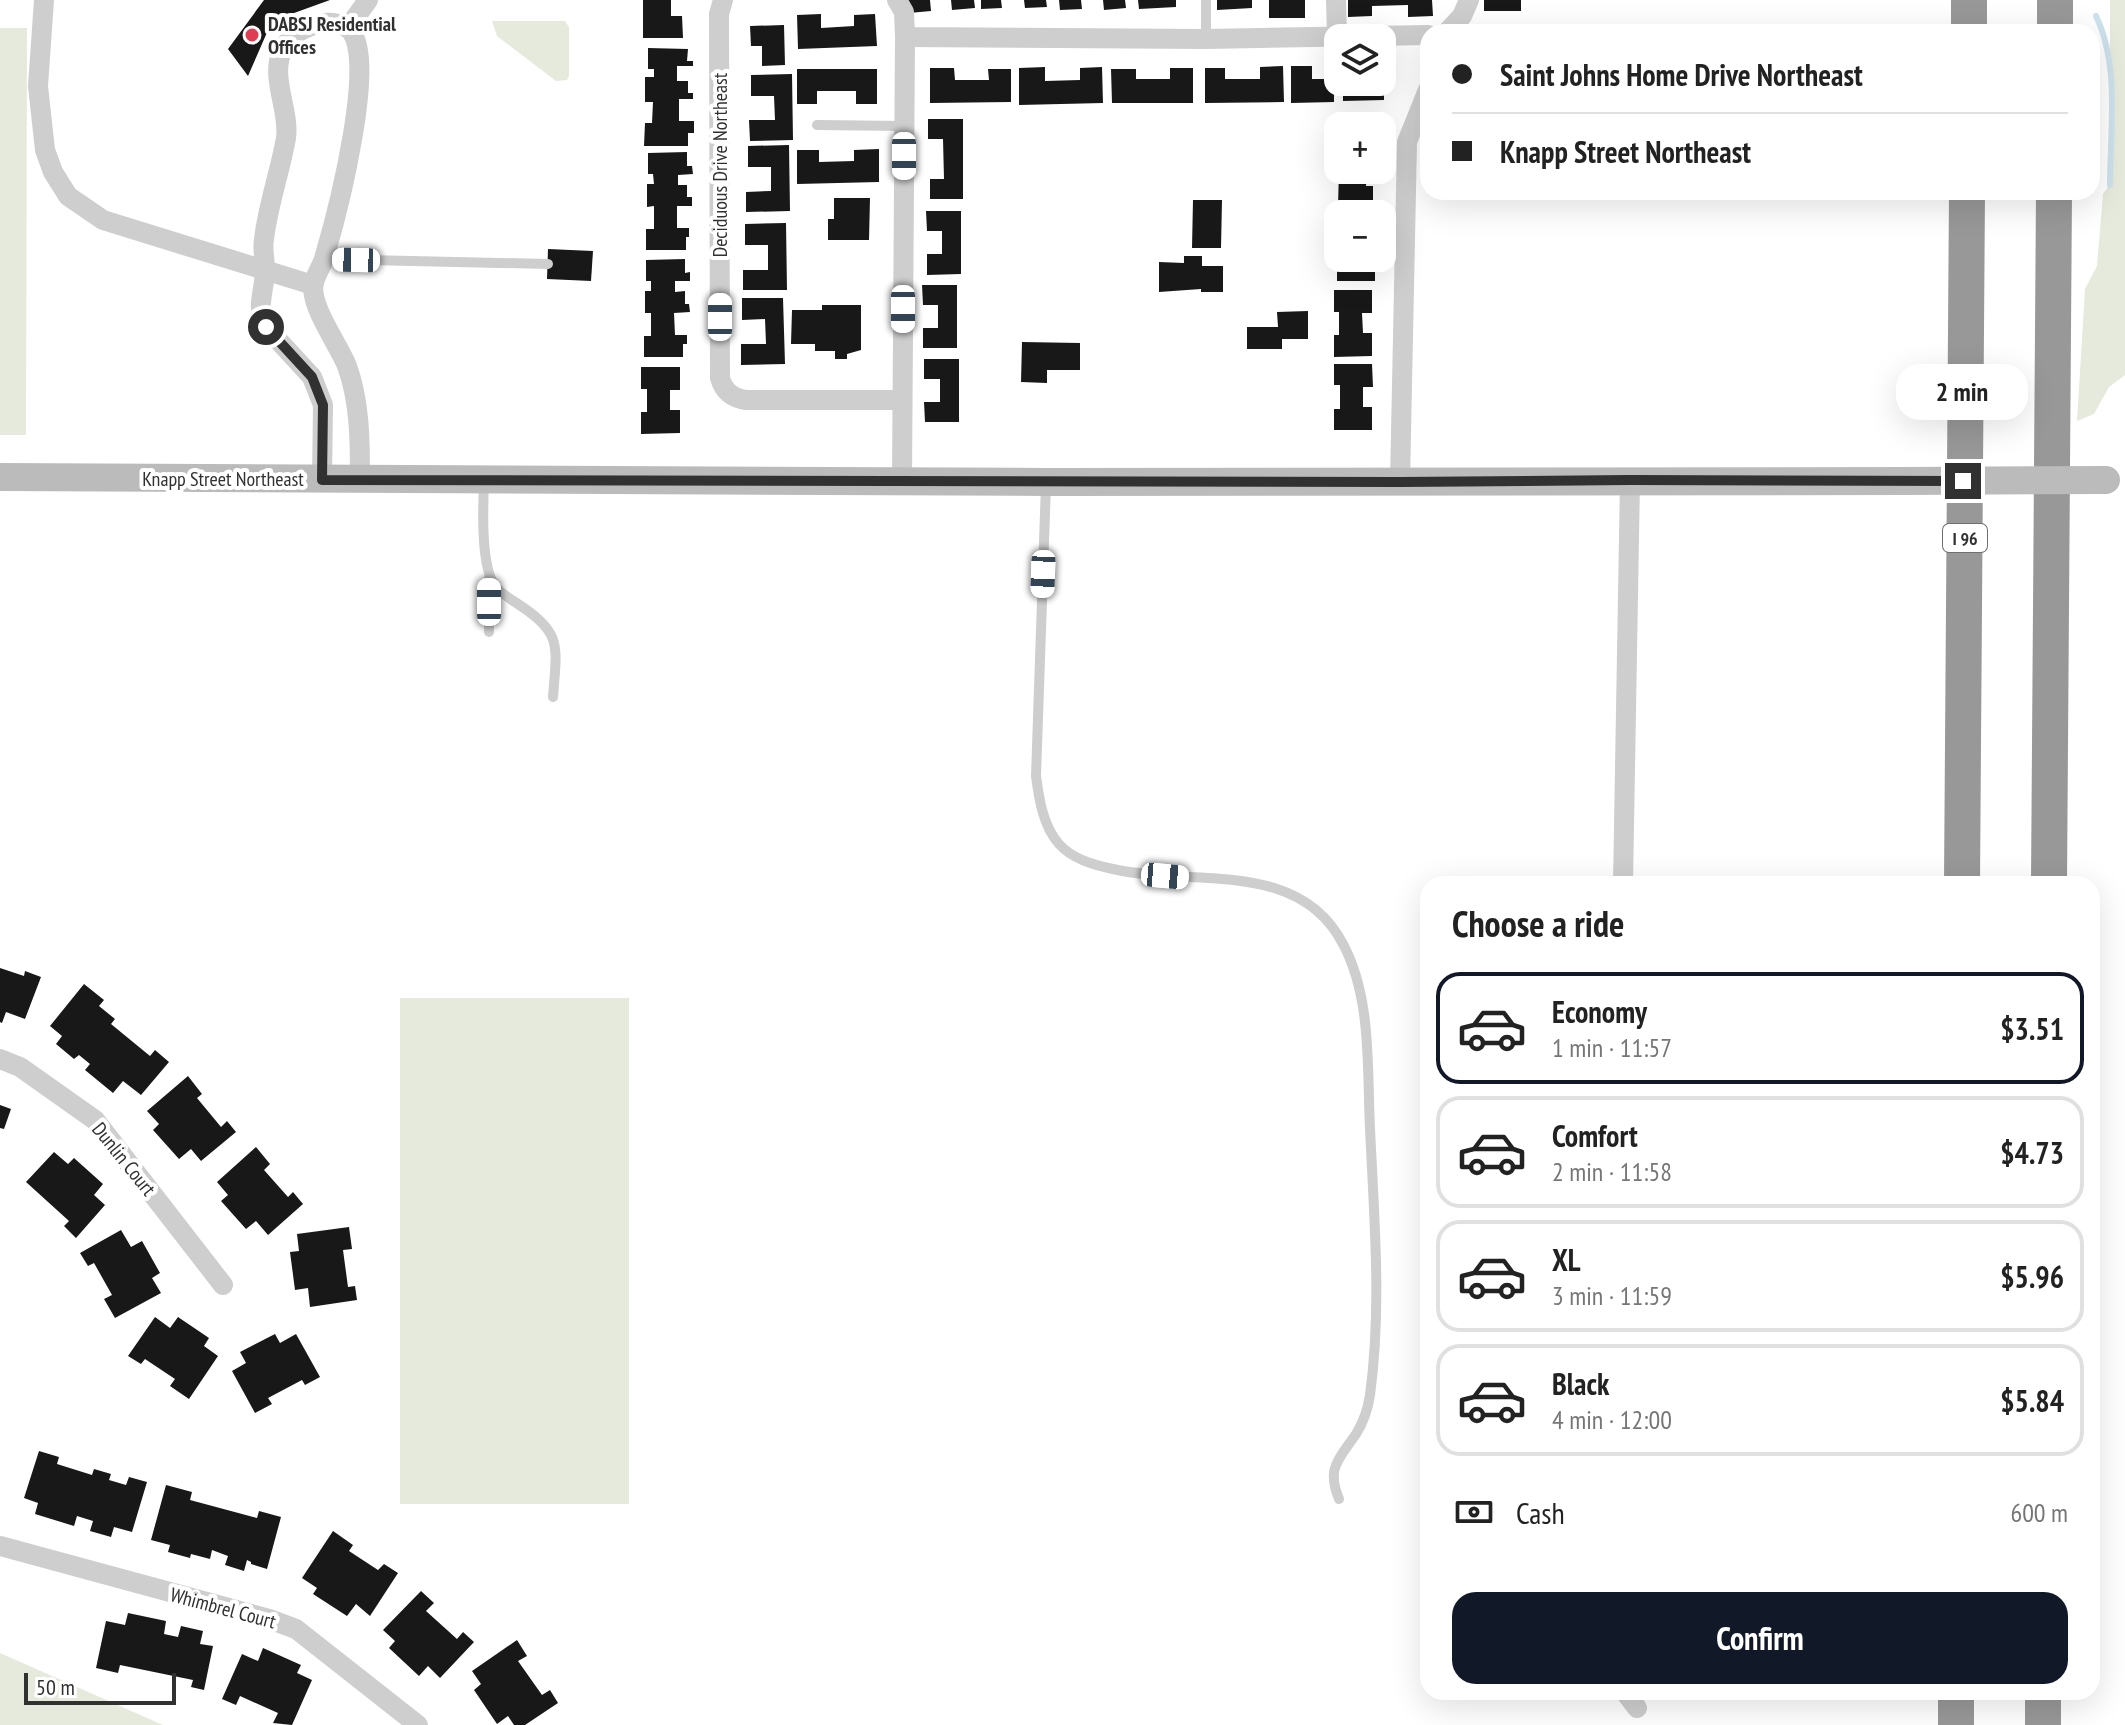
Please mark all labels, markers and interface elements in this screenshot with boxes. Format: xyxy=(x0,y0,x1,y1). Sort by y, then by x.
place label: DABSJ Residential Offices xyxy=(268,11,396,60)
map controls xyxy=(1324,24,1396,272)
button: layers xyxy=(1324,24,1396,96)
marker: DABSJ Residential Offices xyxy=(243,26,261,44)
text: Saint Johns Home Drive Northeast xyxy=(1500,55,1863,94)
street label: Deciduous Drive Northeast xyxy=(707,72,733,257)
button: + xyxy=(1324,112,1396,184)
car xyxy=(892,132,916,180)
text: Knapp Street Northeast xyxy=(1500,132,1751,171)
button: − xyxy=(1324,200,1396,272)
car xyxy=(332,248,380,272)
car xyxy=(891,285,915,333)
car xyxy=(708,293,732,341)
route start xyxy=(248,309,284,345)
callout: 2 min xyxy=(1897,365,2029,421)
text: 2 min xyxy=(1936,375,1988,408)
route end xyxy=(1945,463,1981,499)
street label: Knapp Street Northeast xyxy=(142,466,304,492)
road number: I 96 xyxy=(1943,524,1987,552)
car xyxy=(1030,550,1056,598)
car xyxy=(477,578,501,626)
car xyxy=(1140,862,1190,890)
text: Choose a ride xyxy=(1452,900,1624,947)
icon: car xyxy=(1456,992,1528,1064)
text: Economy xyxy=(1552,992,1647,1031)
text: $3.51 xyxy=(2000,1009,2064,1048)
text: 1 min · 11:57 xyxy=(1552,1031,1672,1064)
icon: car xyxy=(1456,1116,1528,1188)
text: Comfort xyxy=(1552,1116,1638,1155)
street label: Dunlin Court xyxy=(86,1117,162,1202)
text: $4.73 xyxy=(2000,1133,2064,1172)
text: 2 min · 11:58 xyxy=(1552,1155,1672,1188)
icon: car xyxy=(1456,1240,1528,1312)
text: XL xyxy=(1552,1240,1581,1279)
text: $5.96 xyxy=(2000,1257,2064,1296)
text: 3 min · 11:59 xyxy=(1552,1279,1672,1312)
icon: car xyxy=(1456,1364,1528,1436)
text: Black xyxy=(1552,1364,1609,1403)
text: $5.84 xyxy=(2000,1381,2064,1420)
text: 4 min · 12:00 xyxy=(1552,1403,1672,1436)
icon: cash xyxy=(1452,1490,1496,1534)
text: Cash xyxy=(1516,1493,1565,1532)
text: 600 m xyxy=(2010,1496,2068,1529)
street label: Whimbrel Court xyxy=(167,1581,279,1635)
button: Confirm xyxy=(1452,1592,2068,1684)
scale bar xyxy=(24,1669,176,1705)
text: 50 m xyxy=(36,1673,75,1701)

